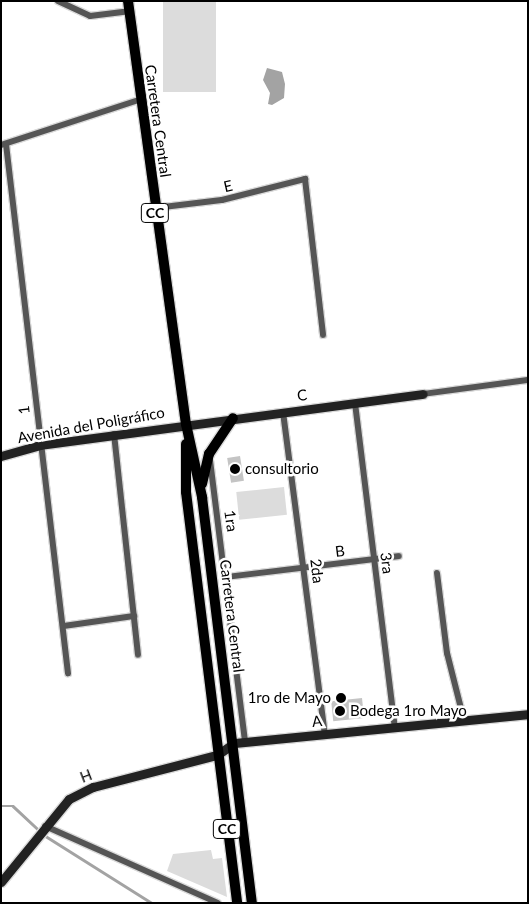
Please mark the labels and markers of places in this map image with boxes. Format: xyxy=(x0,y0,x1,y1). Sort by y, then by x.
place label: consultorio xyxy=(245,460,319,478)
marker: consultorio xyxy=(229,463,241,475)
place label: 1ro de Mayo xyxy=(248,689,331,707)
marker: 1ro de Mayo xyxy=(335,692,347,704)
place label: Bodega 1ro Mayo xyxy=(350,702,467,720)
marker: Bodega 1ro Mayo xyxy=(334,705,346,717)

